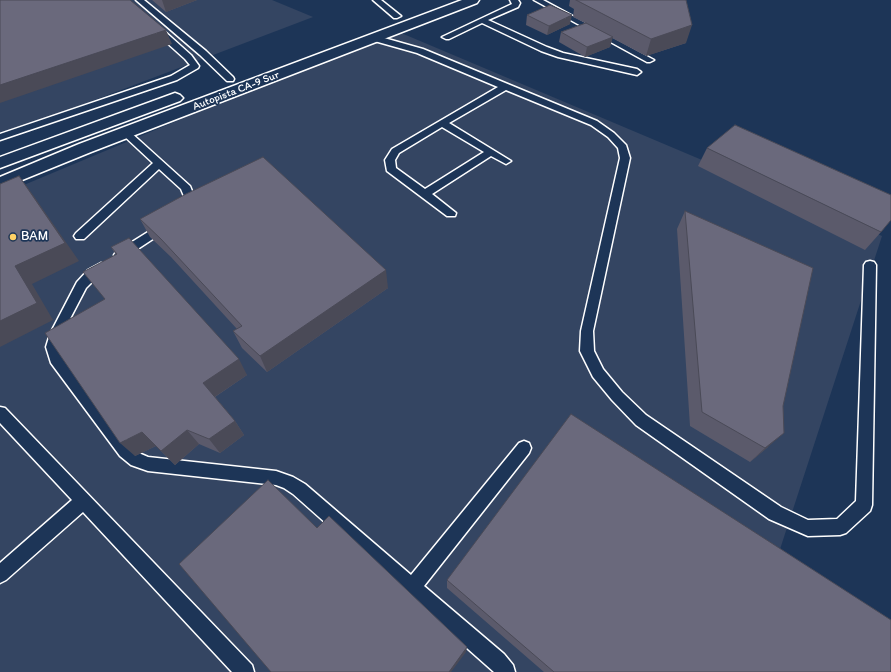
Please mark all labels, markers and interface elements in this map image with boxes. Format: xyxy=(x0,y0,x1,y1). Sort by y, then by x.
street label: Autopista CA-9 Sur xyxy=(191,68,281,114)
place label: BAM xyxy=(21,229,48,245)
marker: BAM xyxy=(8,232,18,242)

